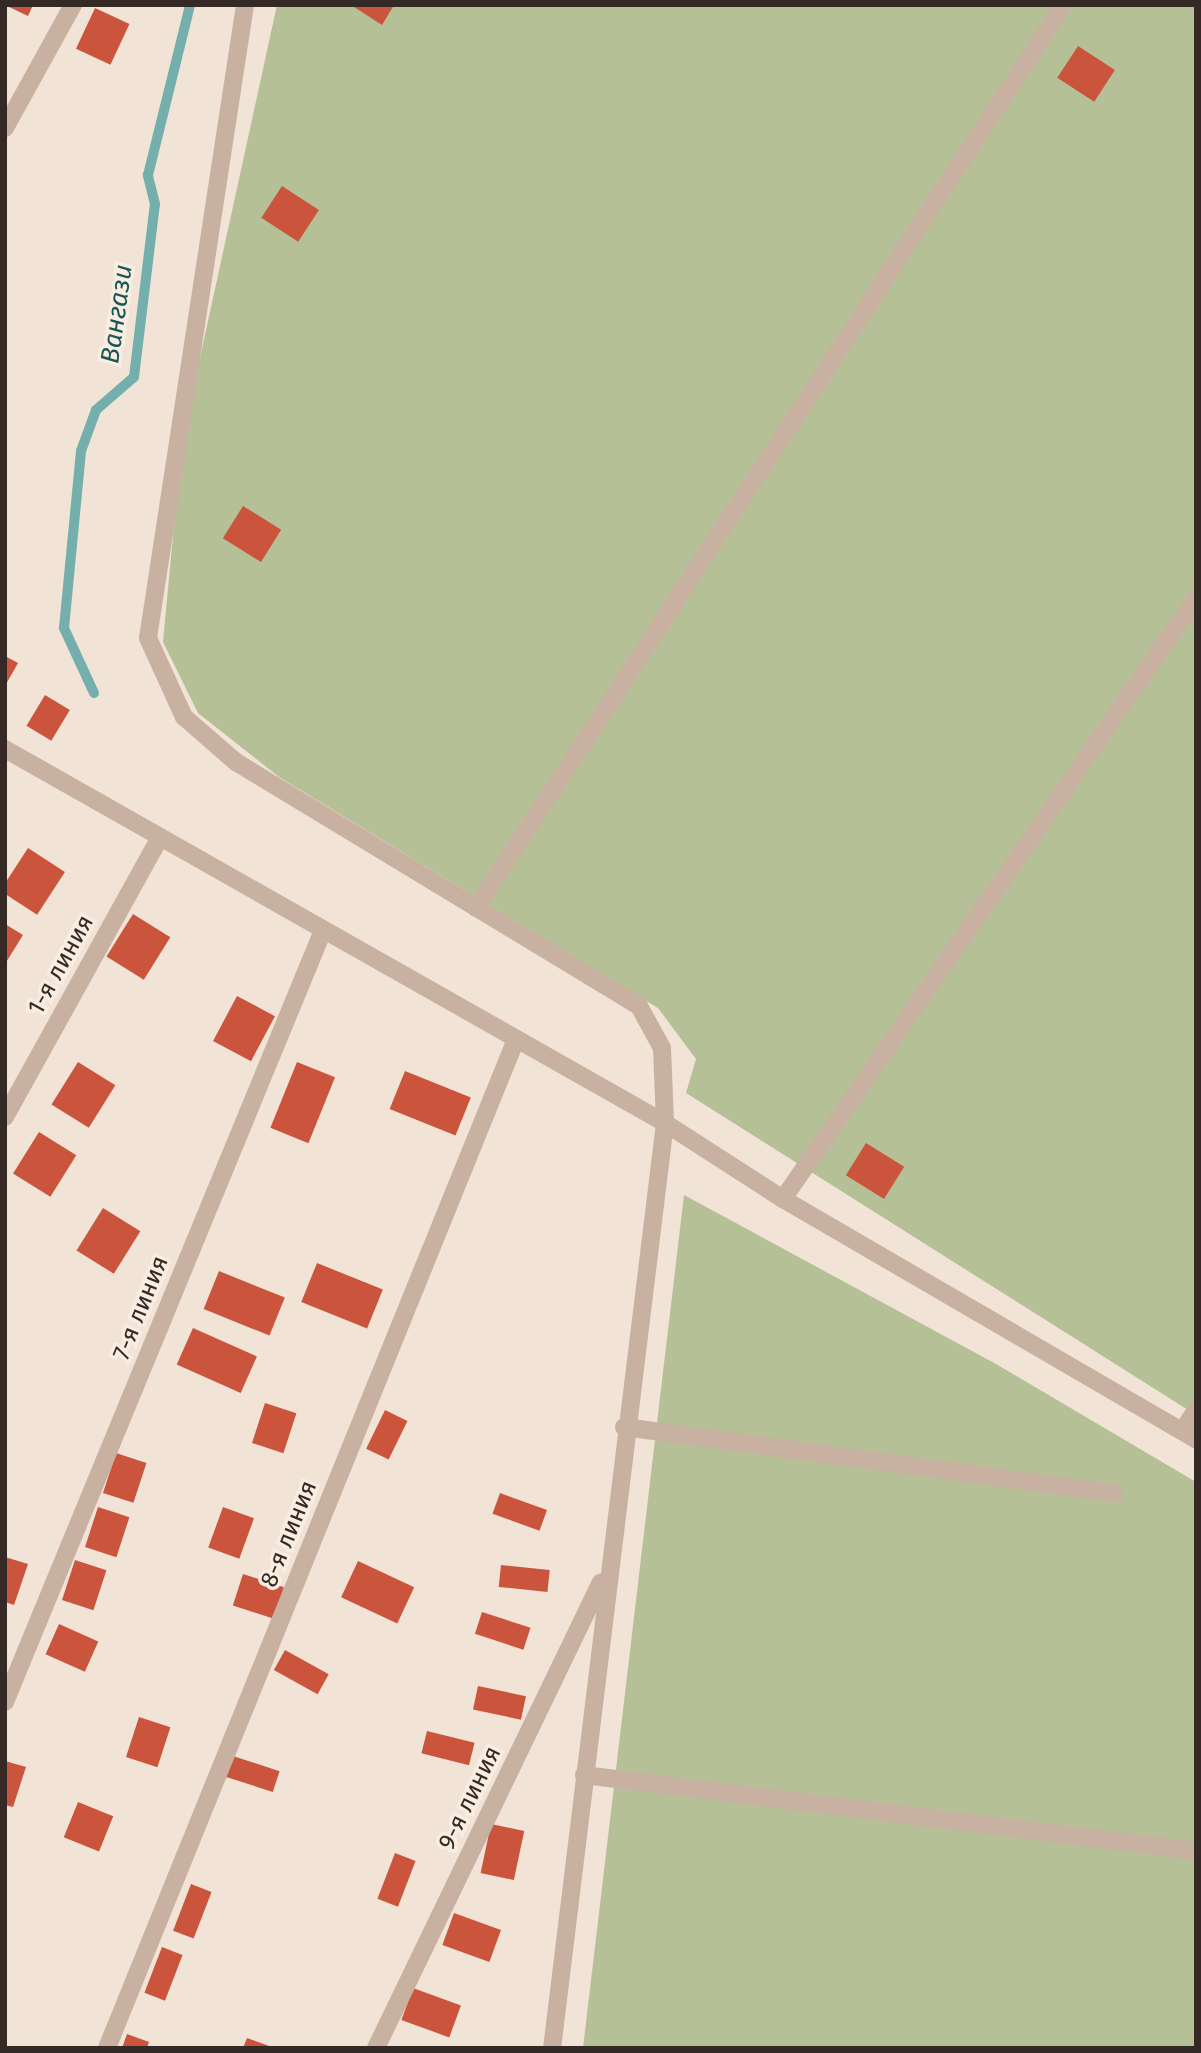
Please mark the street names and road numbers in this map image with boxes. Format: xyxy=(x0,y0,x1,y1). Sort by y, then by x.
street label: 1-я линия xyxy=(22,910,100,1020)
street label: 7-я линия xyxy=(107,1252,175,1364)
street label: 8-я линия xyxy=(255,1477,323,1591)
street label: 9-я линия xyxy=(433,1742,507,1854)

